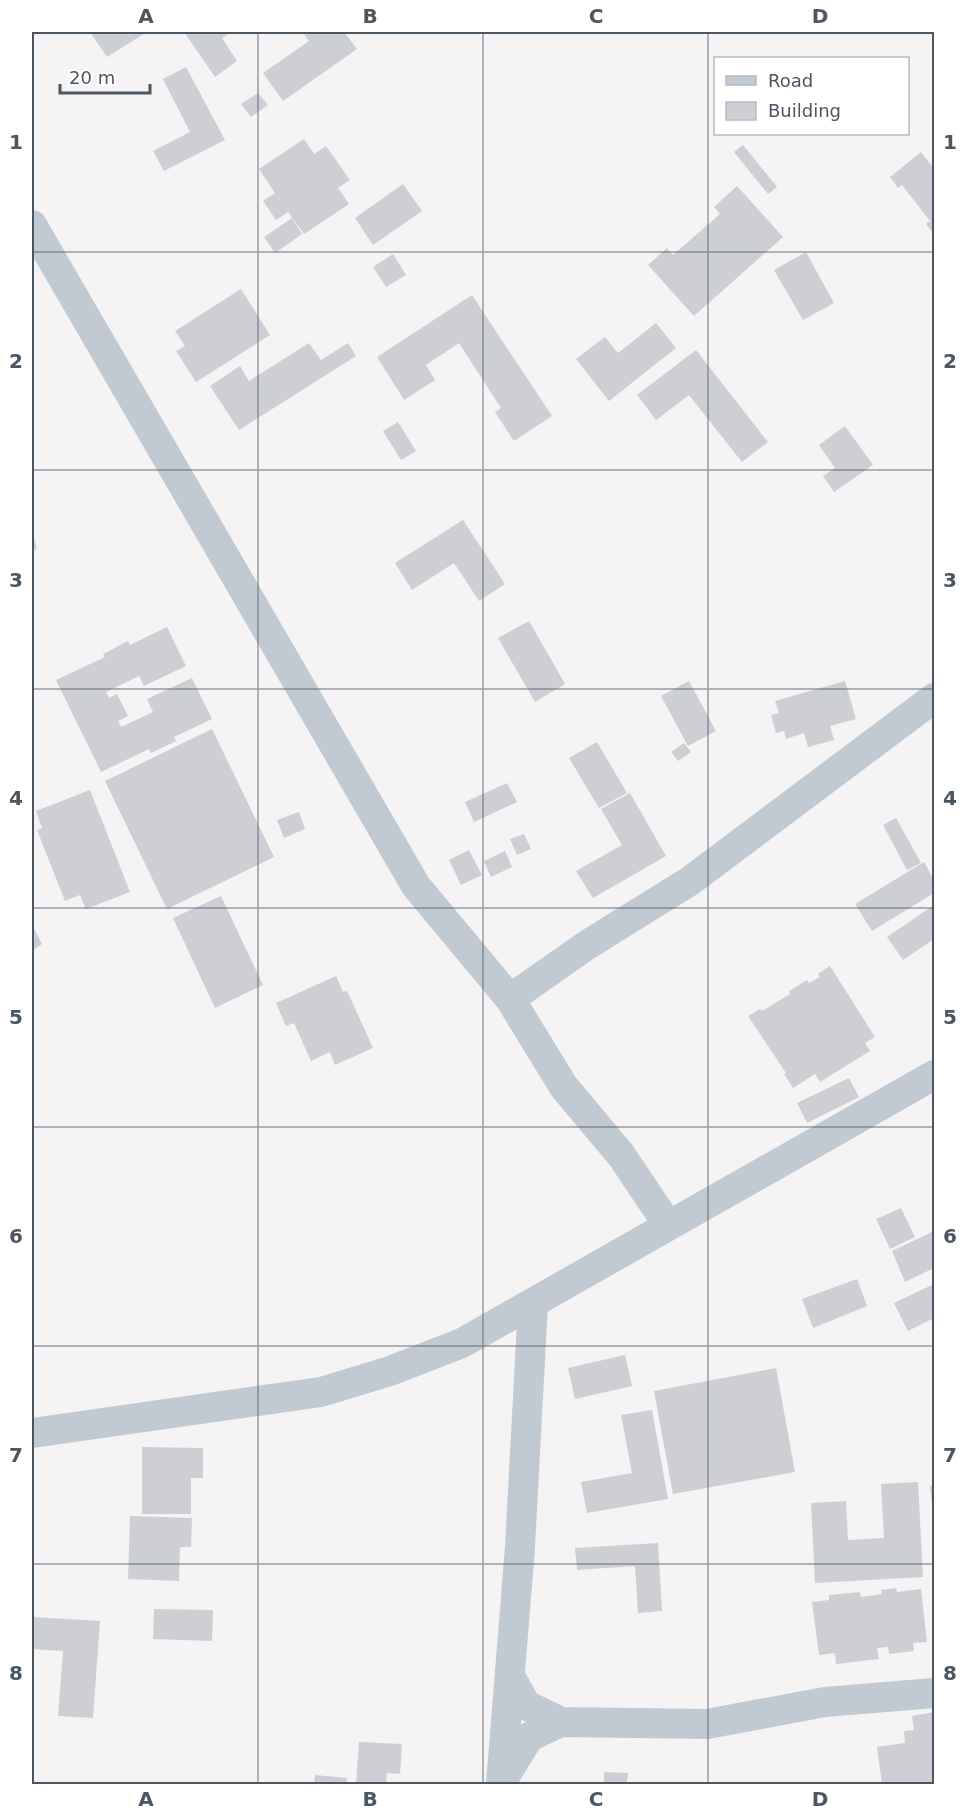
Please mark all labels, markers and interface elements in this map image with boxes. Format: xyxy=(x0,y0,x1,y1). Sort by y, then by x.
text: A xyxy=(138,4,154,28)
text: B xyxy=(362,4,378,28)
text: C xyxy=(589,4,603,28)
text: D xyxy=(812,4,828,28)
scale bar xyxy=(60,57,150,95)
legend xyxy=(714,57,909,135)
text: 20 m xyxy=(69,67,115,88)
text: Road xyxy=(768,70,813,91)
text: Building xyxy=(768,100,841,121)
text: 1 xyxy=(9,130,23,154)
text: 1 xyxy=(943,130,957,154)
text: 2 xyxy=(9,349,23,373)
text: 2 xyxy=(943,349,957,373)
text: 3 xyxy=(9,568,23,592)
text: 3 xyxy=(943,568,957,592)
text: 4 xyxy=(9,786,23,810)
text: 4 xyxy=(943,786,957,810)
text: 5 xyxy=(9,1005,23,1029)
text: 5 xyxy=(943,1005,957,1029)
text: 6 xyxy=(9,1224,23,1248)
text: 6 xyxy=(943,1224,957,1248)
text: 7 xyxy=(9,1443,23,1467)
text: 7 xyxy=(943,1443,957,1467)
text: 8 xyxy=(9,1661,23,1685)
text: 8 xyxy=(943,1661,957,1685)
text: A xyxy=(138,1787,154,1811)
text: B xyxy=(362,1787,378,1811)
text: C xyxy=(589,1787,603,1811)
text: D xyxy=(812,1787,828,1811)

